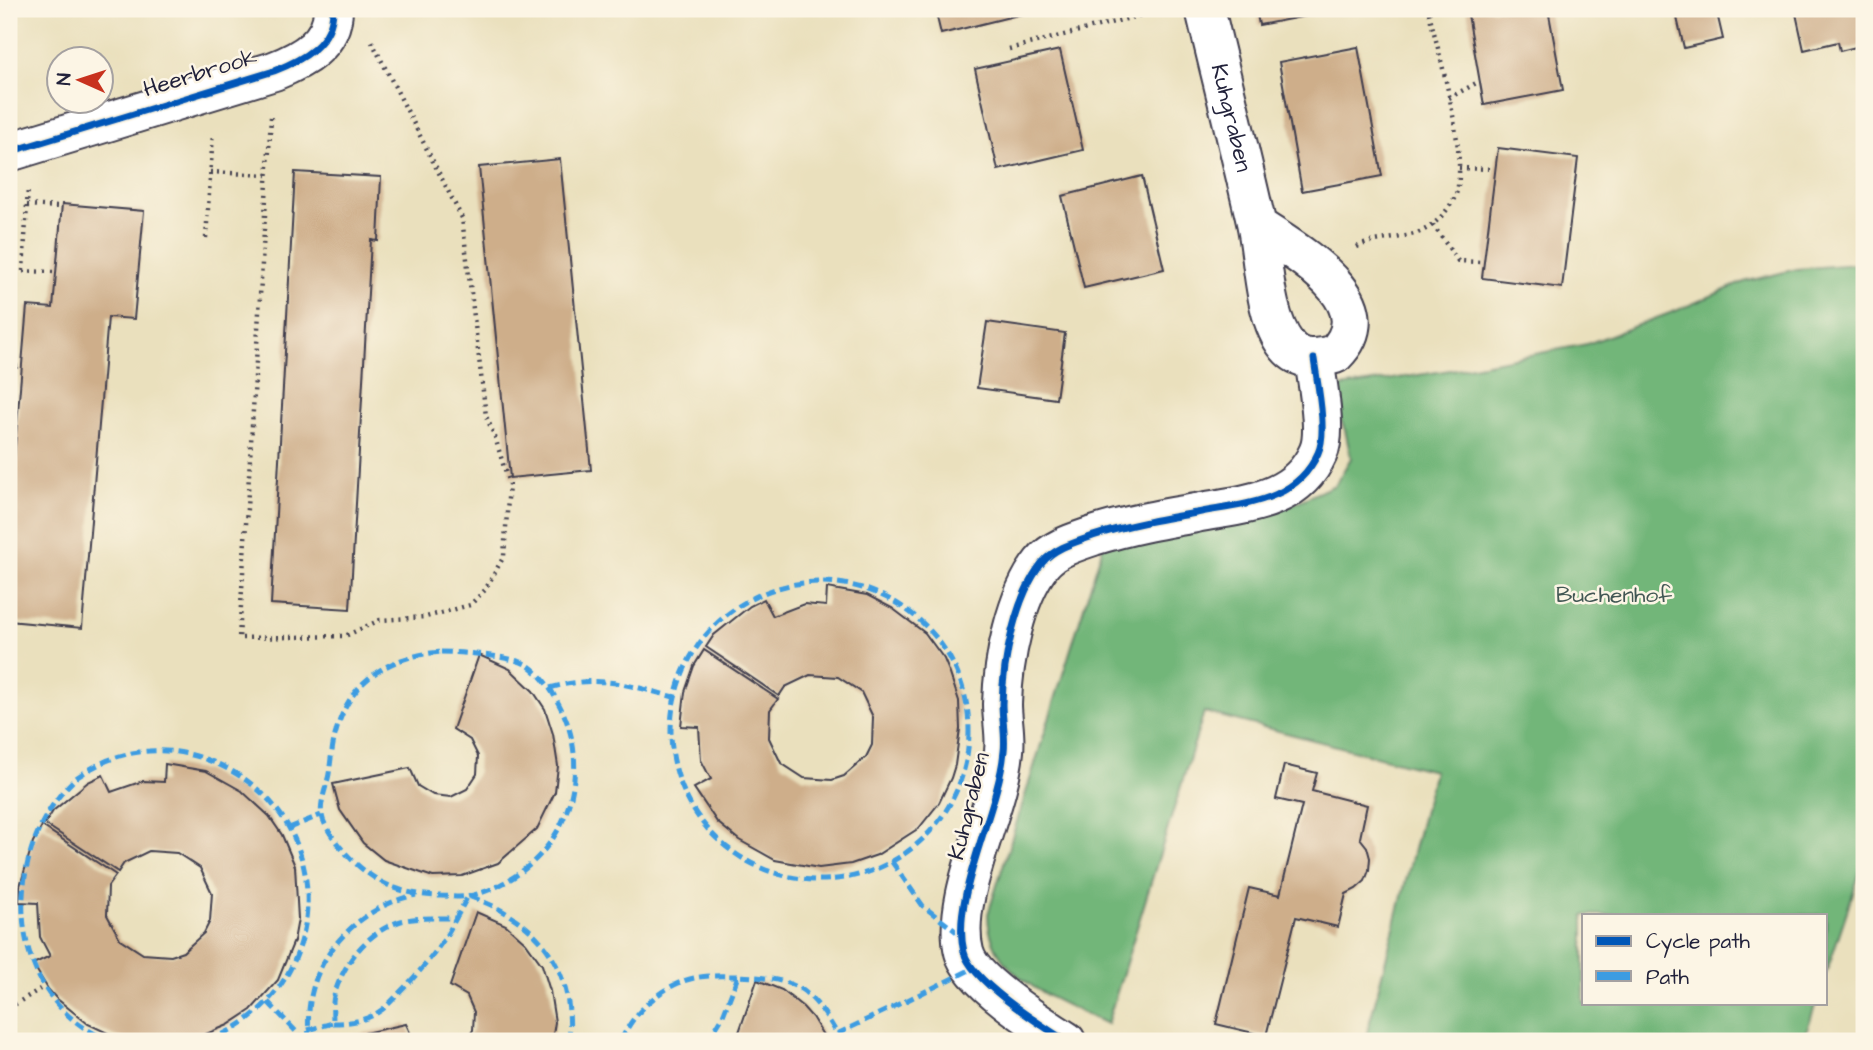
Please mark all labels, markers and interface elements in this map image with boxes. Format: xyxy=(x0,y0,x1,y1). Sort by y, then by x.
street label: Heerbrook xyxy=(139,41,261,105)
north arrow xyxy=(46,46,116,116)
street label: Kuhgraben xyxy=(1203,61,1260,175)
text: N xyxy=(51,72,78,86)
park label: Buchenhof xyxy=(1556,579,1672,611)
street label: Kuhgraben xyxy=(940,749,999,864)
legend xyxy=(1582,914,1828,1004)
text: Cycle path xyxy=(1646,927,1751,958)
text: Path xyxy=(1646,963,1690,992)

